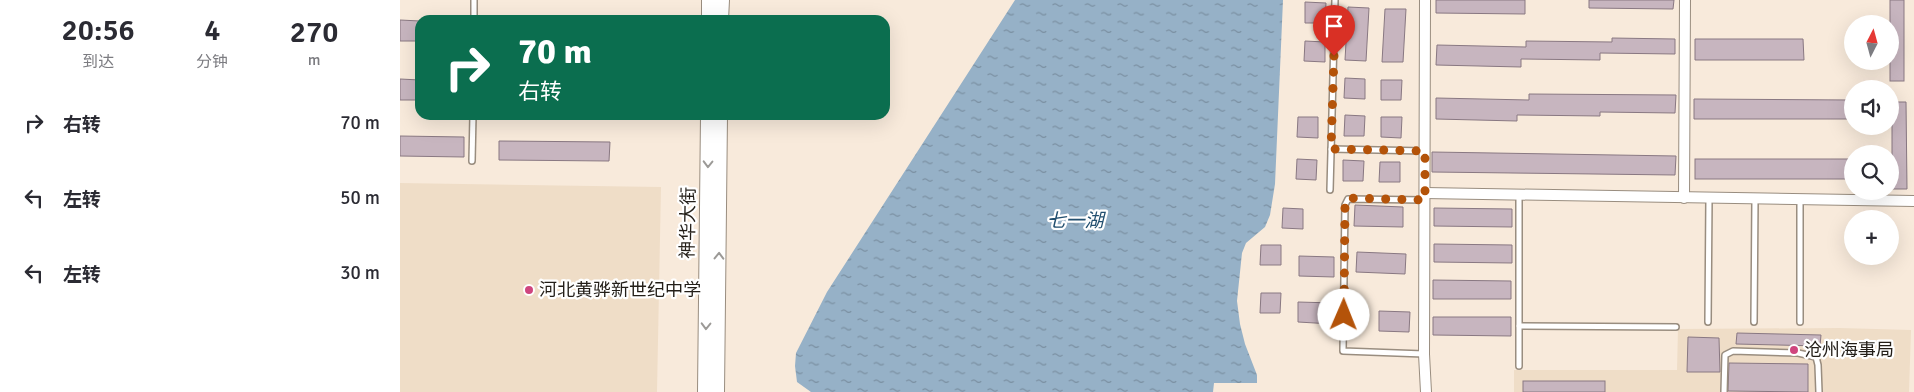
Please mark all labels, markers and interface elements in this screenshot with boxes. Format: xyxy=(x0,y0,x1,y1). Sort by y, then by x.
pin xyxy=(1313,5,1355,56)
text: 20:56 xyxy=(62,12,135,49)
text: 4 xyxy=(204,12,220,49)
icon: arrive xyxy=(1320,12,1348,40)
text: 270 xyxy=(290,14,338,51)
north arrow xyxy=(1844,15,1899,70)
map controls xyxy=(1844,15,1899,265)
text: 70 m xyxy=(518,30,592,73)
icon: right xyxy=(435,35,500,100)
text: m xyxy=(308,50,321,70)
text: 到达 xyxy=(82,52,114,72)
text: 分钟 xyxy=(196,52,228,72)
text: 右转 xyxy=(518,78,562,105)
button: sound xyxy=(1844,80,1899,135)
icon: right xyxy=(20,109,48,137)
text: 70 m xyxy=(340,111,380,135)
text: 右转 xyxy=(63,113,101,137)
button: search xyxy=(1844,145,1899,200)
one-way arrow xyxy=(702,160,713,168)
icon: left xyxy=(20,184,48,212)
text: 50 m xyxy=(340,186,380,210)
street label: 神华大街 xyxy=(676,187,700,259)
text: 左转 xyxy=(63,188,101,212)
water label: 七一湖 xyxy=(1046,209,1106,233)
button: + xyxy=(1844,210,1899,265)
one-way arrow xyxy=(714,252,724,260)
icon: left xyxy=(20,259,48,287)
text: 30 m xyxy=(340,261,380,285)
text: 左转 xyxy=(63,263,101,287)
place label: 河北黄骅新世纪中学 xyxy=(539,279,701,301)
marker: 河北黄骅新世纪中学 xyxy=(523,284,535,296)
position arrow xyxy=(1317,288,1369,340)
one-way arrow xyxy=(701,322,711,330)
place label: 沧州海事局 xyxy=(1804,339,1894,361)
marker: 沧州海事局 xyxy=(1788,344,1800,356)

